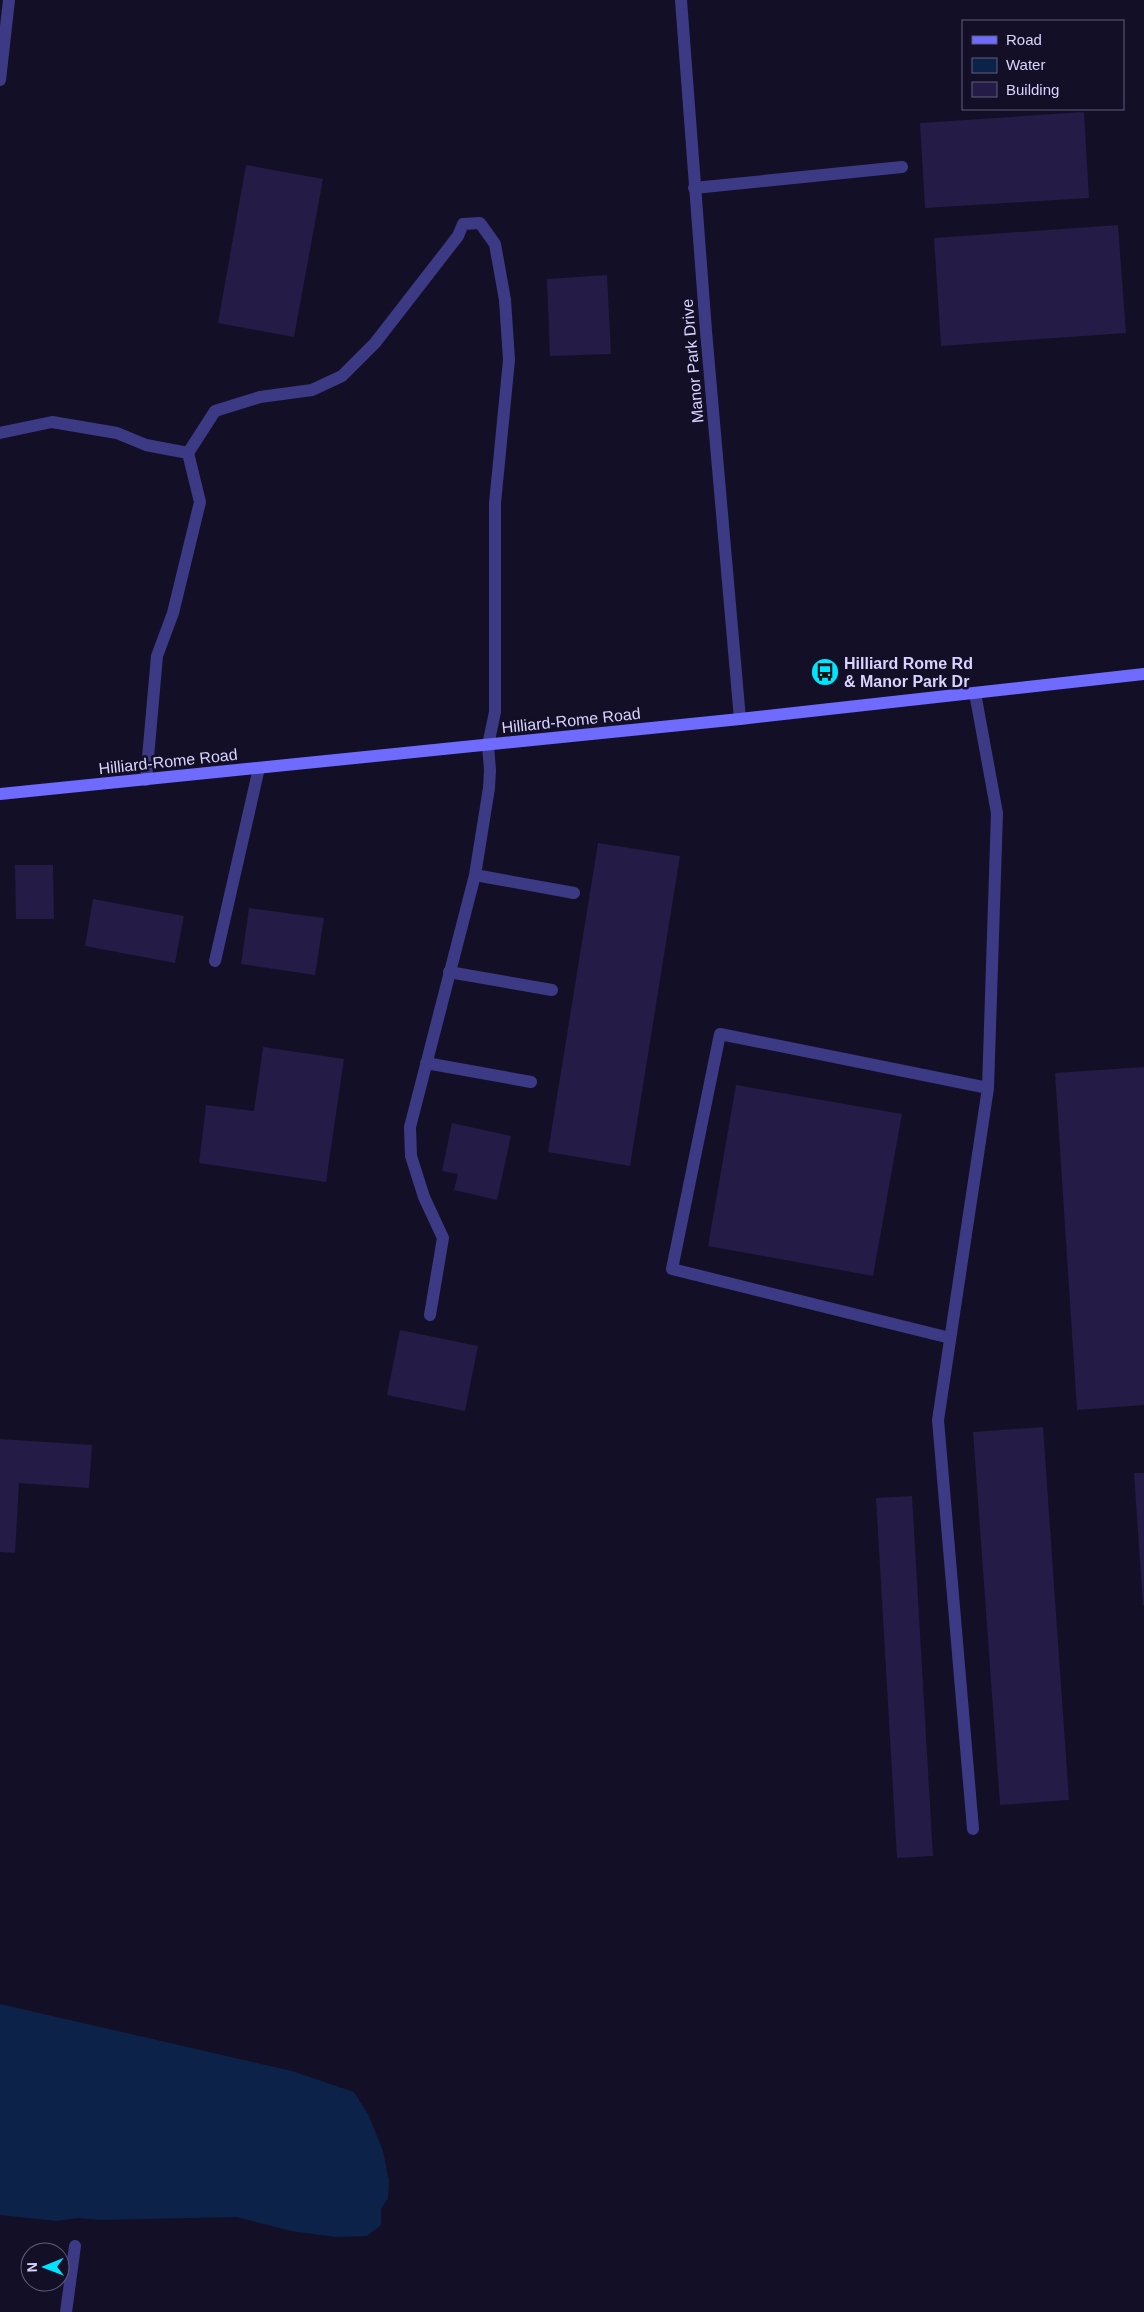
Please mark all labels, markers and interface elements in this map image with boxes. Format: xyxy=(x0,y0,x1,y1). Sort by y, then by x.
legend xyxy=(962,20,1124,110)
text: Road xyxy=(1006,31,1042,48)
text: Water xyxy=(1006,56,1045,73)
text: Building xyxy=(1006,81,1059,98)
street label: Manor Park Drive xyxy=(679,298,706,424)
place label: Hilliard Rome Rd & Manor Park Dr xyxy=(844,655,973,690)
bus stop icon: Hilliard Rome Rd & Manor Park Dr xyxy=(810,657,840,687)
street label: Hilliard-Rome Road xyxy=(501,705,641,736)
street label: Hilliard-Rome Road xyxy=(98,746,238,777)
north arrow xyxy=(20,2242,70,2292)
text: N xyxy=(24,2262,40,2272)

